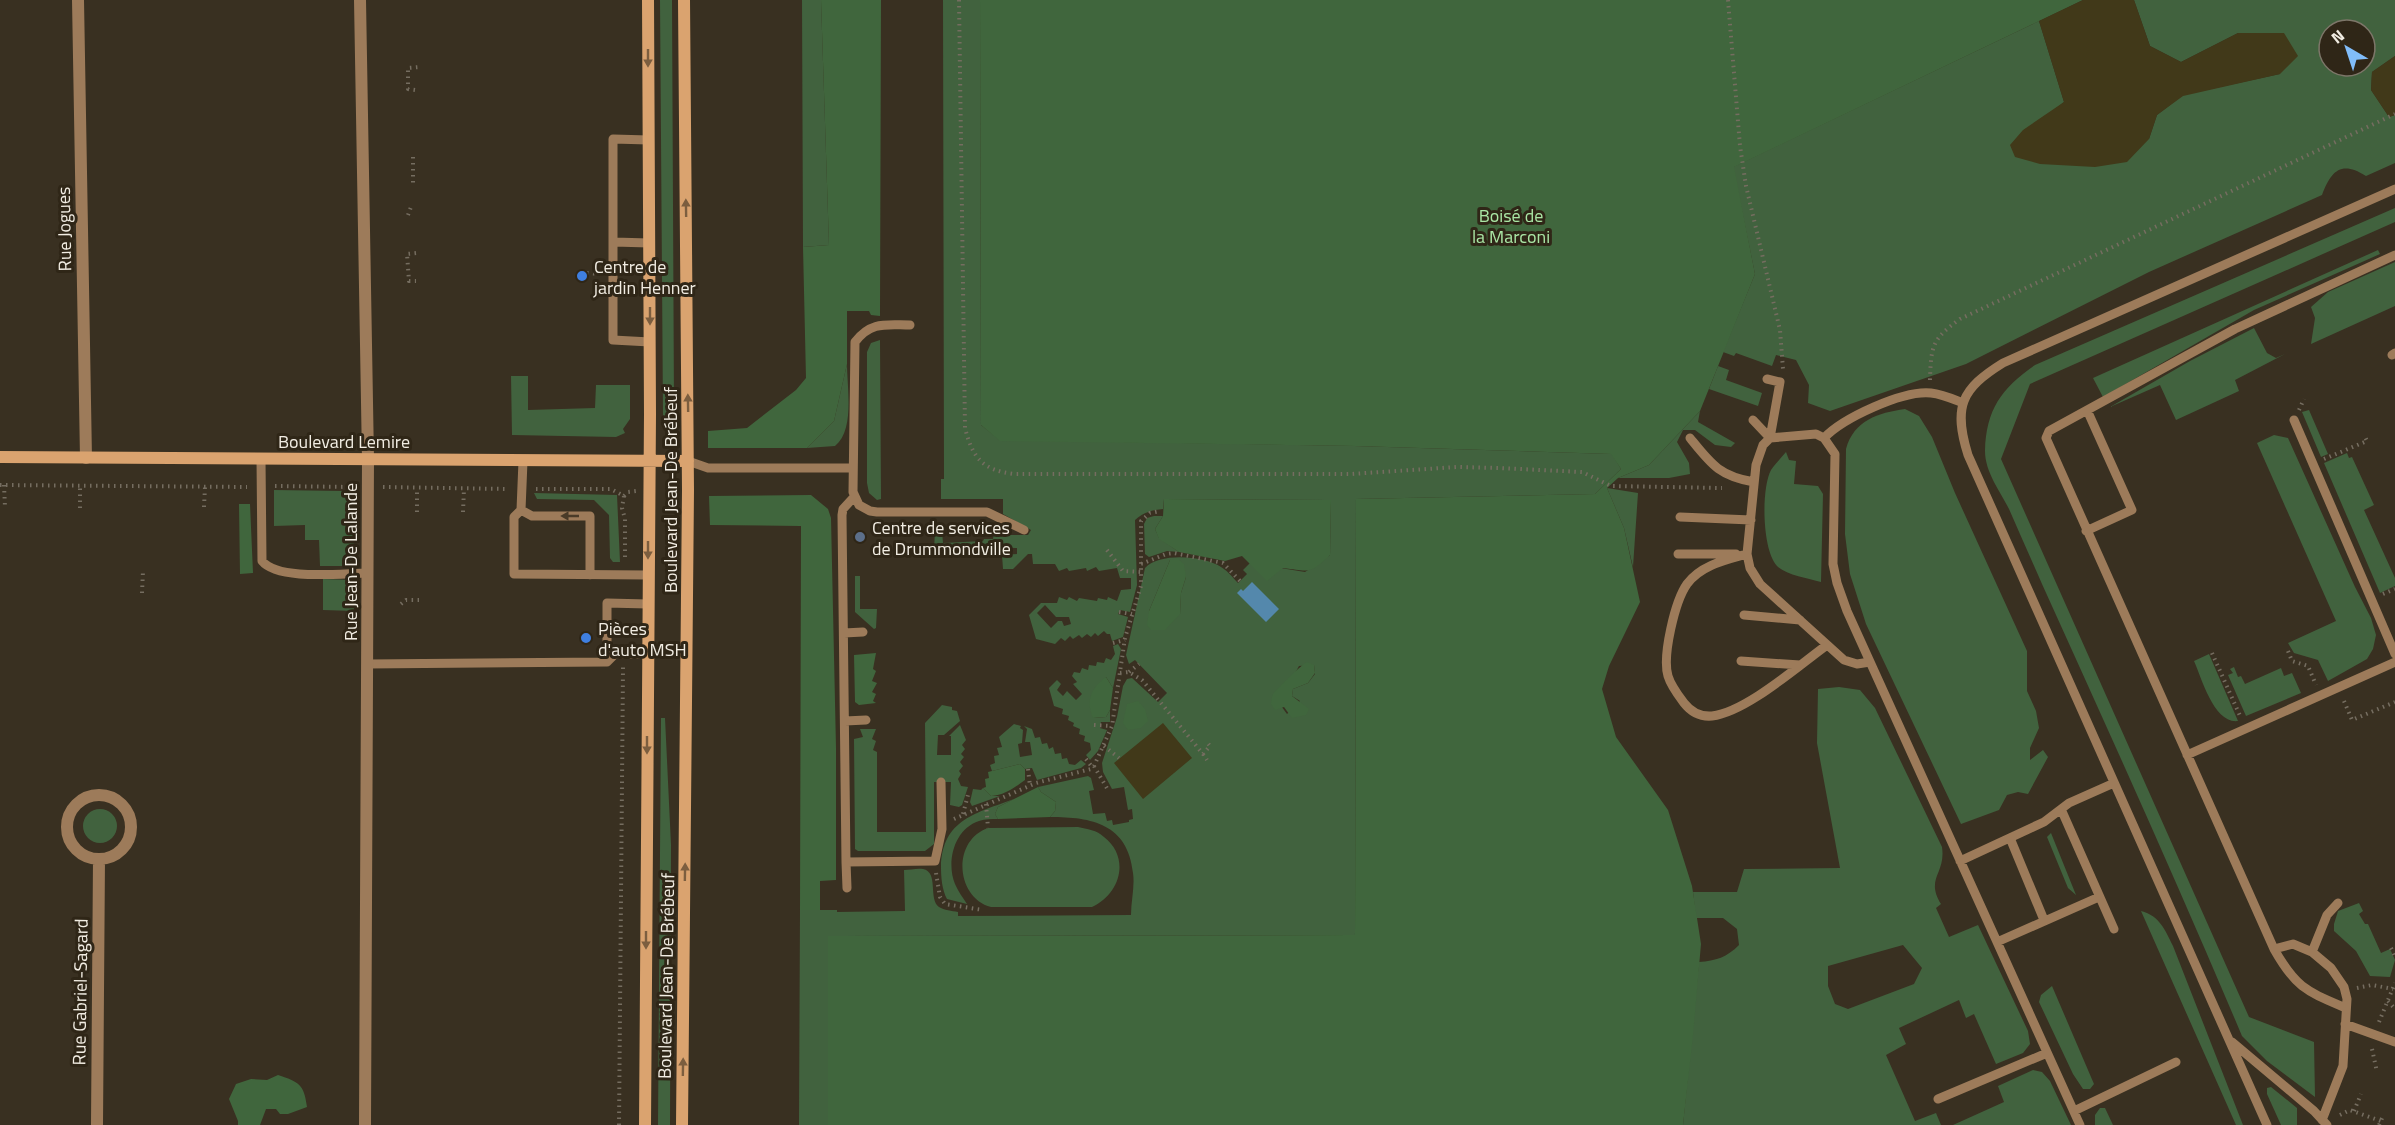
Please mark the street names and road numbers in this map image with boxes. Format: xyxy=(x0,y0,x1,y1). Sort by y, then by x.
street label: Rue Jogues xyxy=(50,187,78,271)
street label: Boulevard Jean-De Brébeuf xyxy=(657,387,684,593)
street label: Boulevard Lemire xyxy=(278,428,410,455)
street label: Rue Jean-De Lalande xyxy=(337,483,364,641)
street label: Boulevard Jean-De Brébeuf xyxy=(651,873,681,1079)
street label: Rue Gabriel-Sagard xyxy=(65,918,95,1066)

